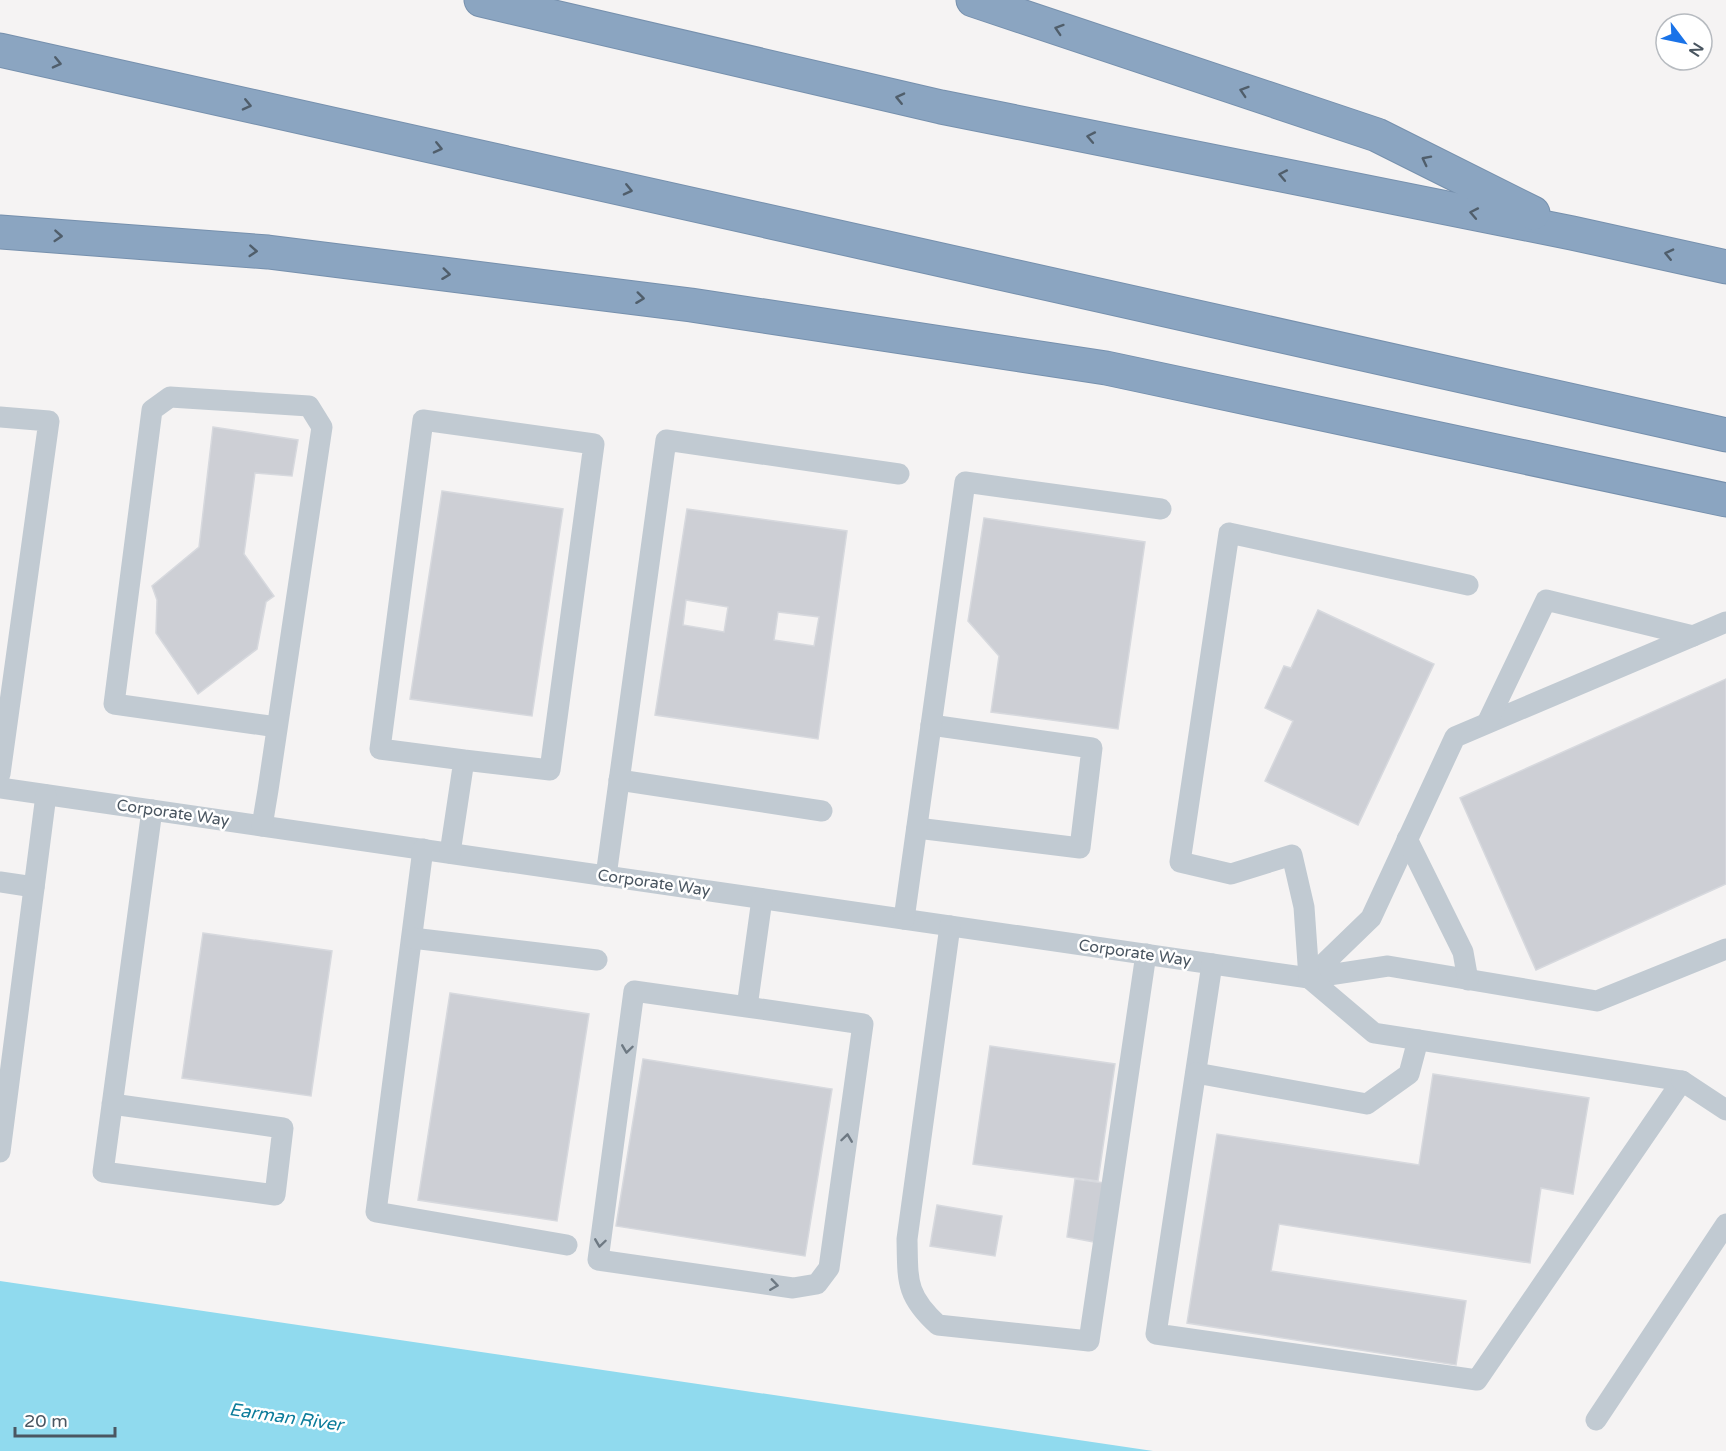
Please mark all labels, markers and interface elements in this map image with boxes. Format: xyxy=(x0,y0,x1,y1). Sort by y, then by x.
north arrow xyxy=(1654,12,1714,72)
one-way arrow xyxy=(1054,23,1065,36)
text: N xyxy=(1684,39,1708,60)
one-way arrow xyxy=(52,56,62,69)
one-way arrow xyxy=(1239,85,1250,98)
one-way arrow xyxy=(896,92,906,105)
one-way arrow xyxy=(242,98,252,111)
one-way arrow xyxy=(1087,131,1097,144)
one-way arrow xyxy=(432,141,442,154)
one-way arrow xyxy=(1422,155,1433,167)
one-way arrow xyxy=(1278,169,1288,182)
one-way arrow xyxy=(623,183,633,196)
one-way arrow xyxy=(1469,207,1479,220)
one-way arrow xyxy=(54,229,63,242)
one-way arrow xyxy=(248,244,257,257)
one-way arrow xyxy=(1664,249,1674,262)
one-way arrow xyxy=(442,268,451,280)
one-way arrow xyxy=(635,292,644,304)
street label: Corporate Way xyxy=(115,795,231,831)
street label: Corporate Way xyxy=(596,865,712,901)
street label: Corporate Way xyxy=(1077,935,1193,971)
one-way arrow xyxy=(621,1045,633,1054)
one-way arrow xyxy=(840,1133,852,1142)
one-way arrow xyxy=(595,1238,607,1247)
one-way arrow xyxy=(769,1278,778,1290)
water label: Earman River xyxy=(228,1398,346,1436)
scale bar xyxy=(15,1400,116,1438)
text: 20 m xyxy=(24,1410,68,1432)

